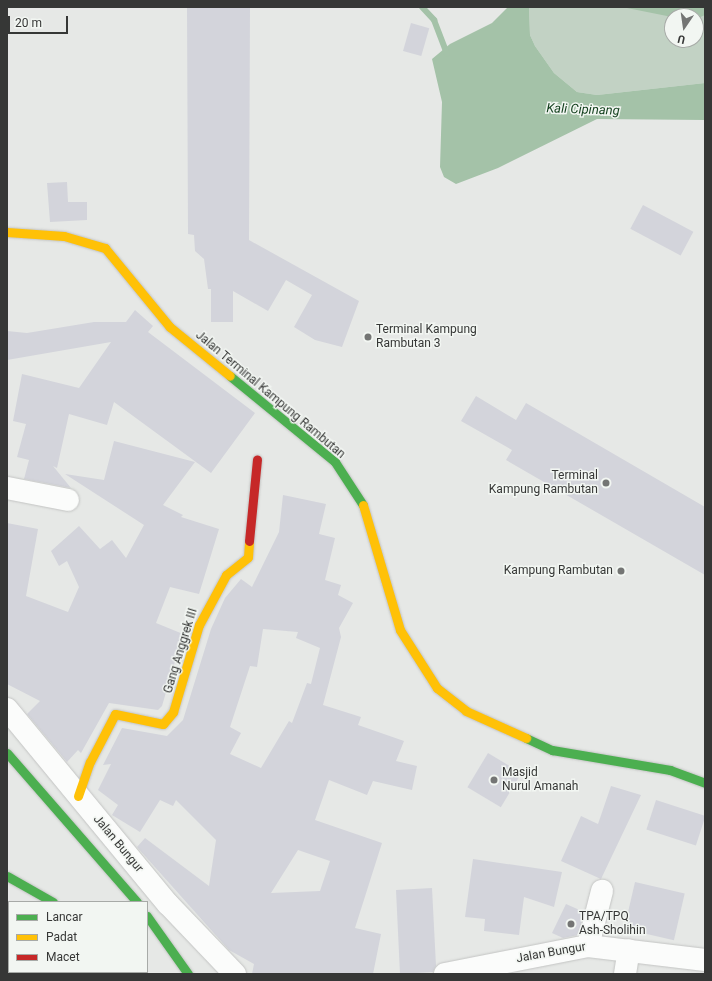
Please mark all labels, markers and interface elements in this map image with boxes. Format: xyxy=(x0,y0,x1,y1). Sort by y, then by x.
scale bar xyxy=(10,8,70,34)
north arrow xyxy=(664,8,704,48)
text: 20 m xyxy=(15,16,42,30)
text: U xyxy=(676,32,686,46)
water label: Kali Cipinang xyxy=(546,101,620,119)
place label: Terminal Kampung Rambutan 3 xyxy=(376,323,477,351)
street label: Jalan Terminal Kampung Rambutan xyxy=(192,328,348,462)
marker: Terminal Kampung Rambutan 3 xyxy=(363,332,373,342)
place label: Terminal Kampung Rambutan xyxy=(489,469,598,497)
marker: Terminal Kampung Rambutan xyxy=(601,478,611,488)
place label: Kampung Rambutan xyxy=(504,564,613,578)
marker: Kampung Rambutan xyxy=(616,566,626,576)
street label: Gang Anggrek III xyxy=(161,607,201,695)
place label: Masjid Nurul Amanah xyxy=(502,766,578,794)
marker: Masjid Nurul Amanah xyxy=(489,775,499,785)
street label: Jalan Bungur xyxy=(90,812,146,876)
legend xyxy=(8,901,148,973)
text: Lancar xyxy=(46,910,83,924)
place label: TPA/TPQ Ash-Sholihin xyxy=(579,910,646,938)
marker: TPA/TPQ Ash-Sholihin xyxy=(566,919,576,929)
text: Padat xyxy=(46,930,77,944)
street label: Jalan Bungur xyxy=(515,940,587,966)
text: Macet xyxy=(46,950,80,964)

